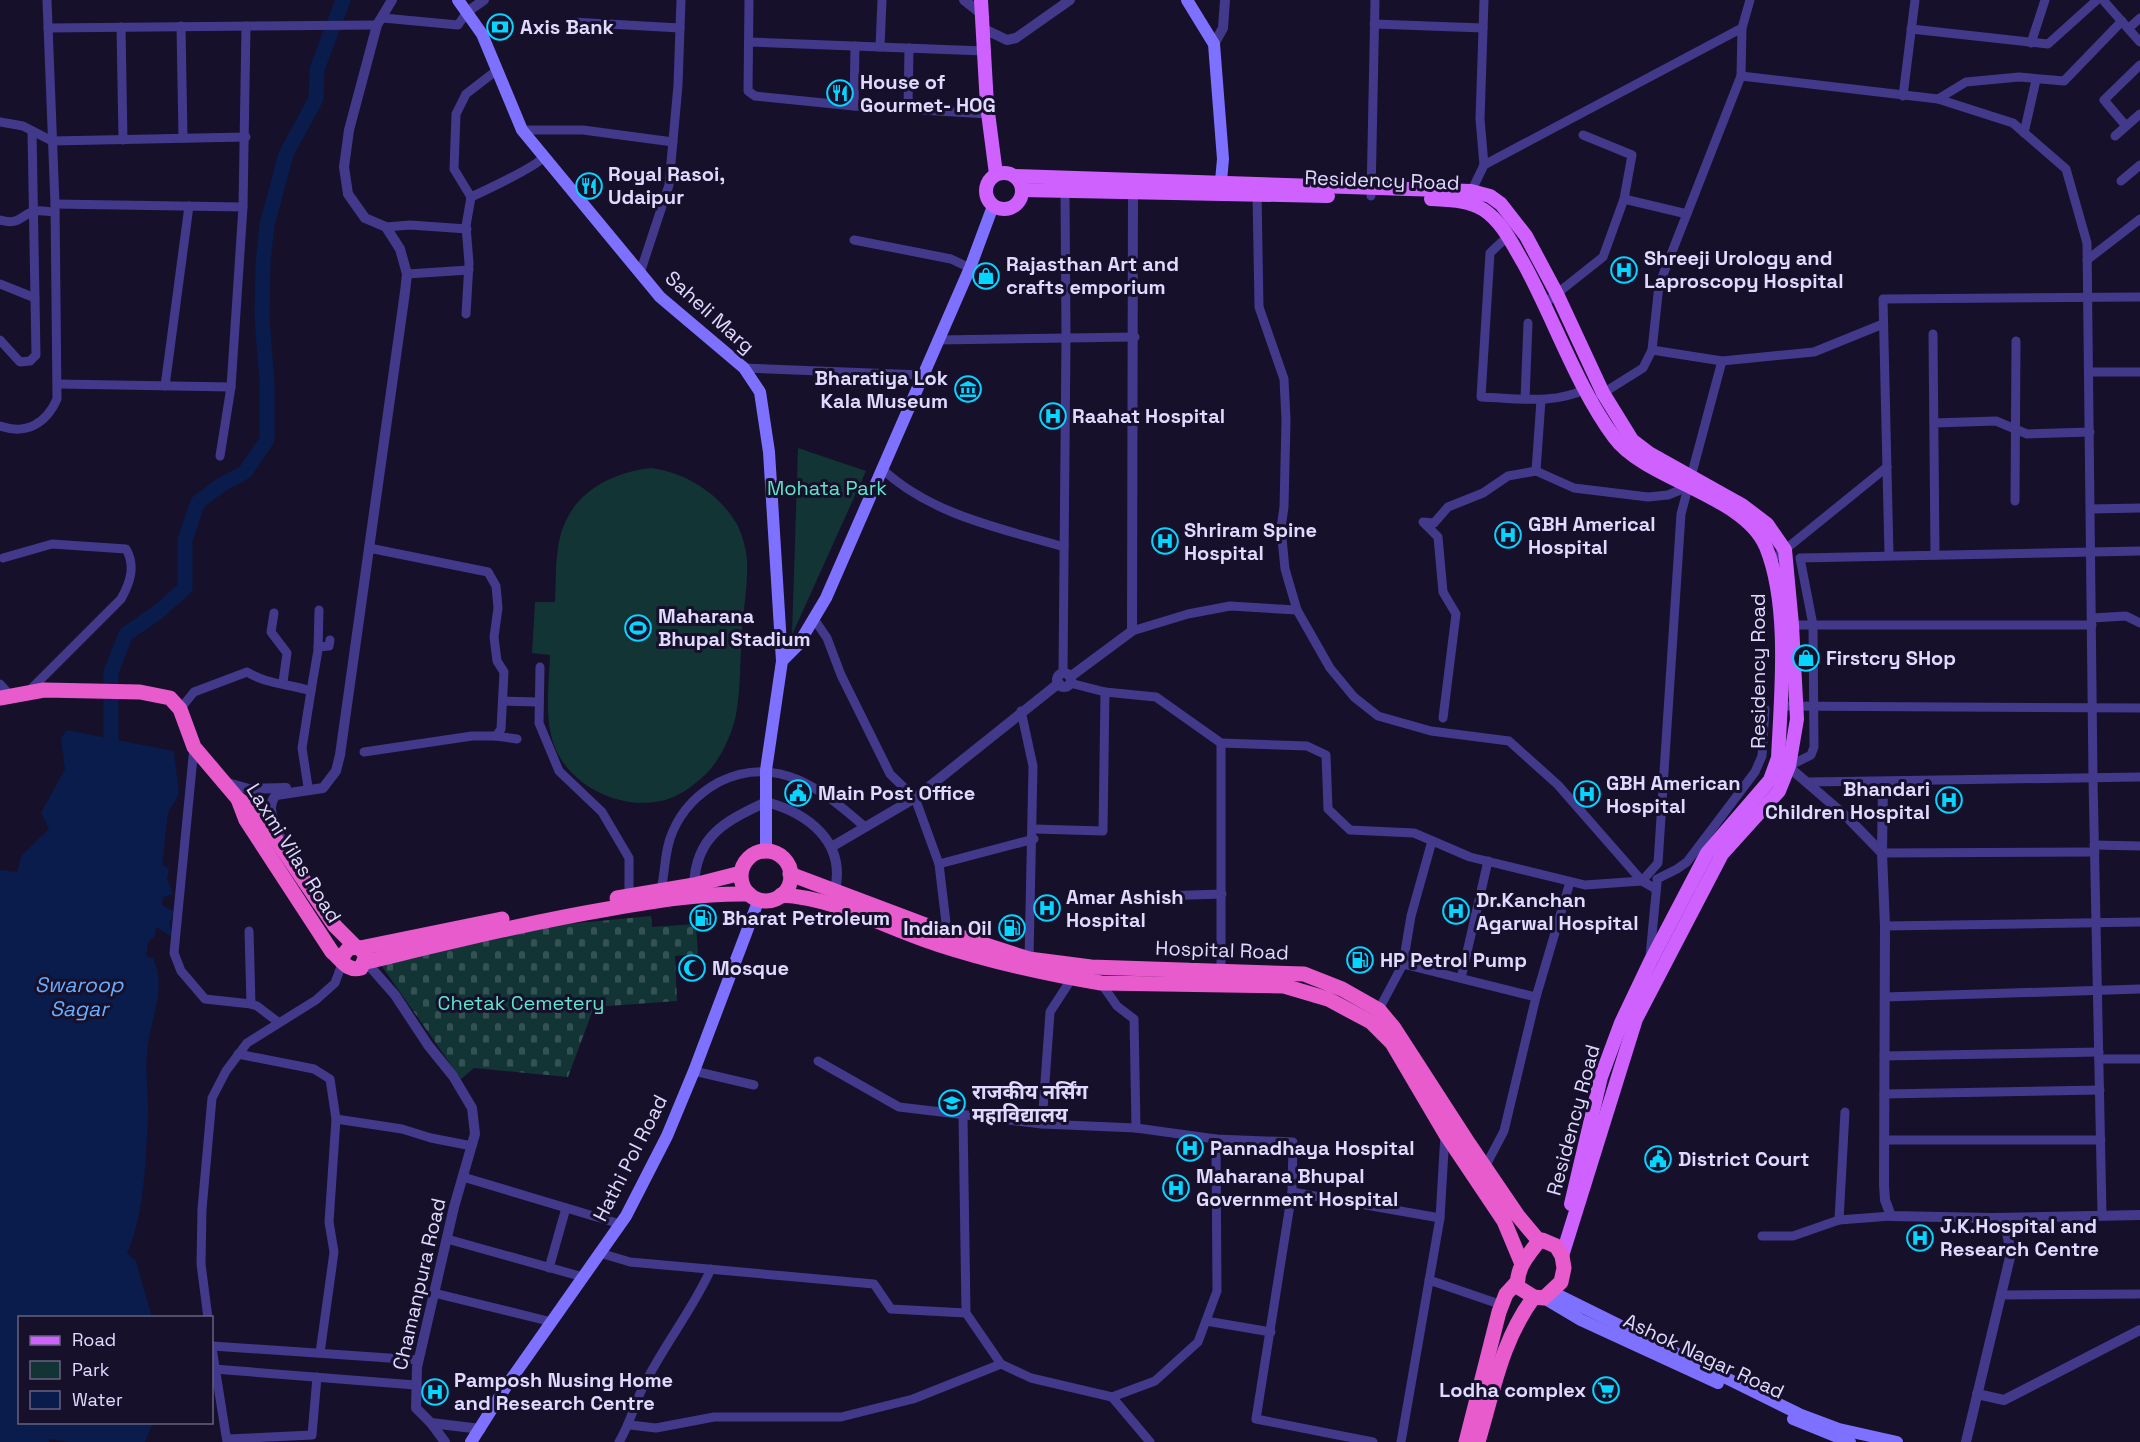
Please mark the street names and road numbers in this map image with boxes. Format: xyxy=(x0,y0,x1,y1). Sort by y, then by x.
street label: Residency Road xyxy=(1304,164,1460,196)
street label: Saheli Marg xyxy=(660,265,760,359)
street label: Residency Road xyxy=(1745,593,1771,749)
street label: Laxmi Vilas Road xyxy=(241,778,347,928)
street label: Hospital Road xyxy=(1155,935,1289,965)
street label: Residency Road xyxy=(1540,1042,1606,1198)
street label: Hathi Pol Road xyxy=(587,1090,673,1226)
street label: Chamanpura Road xyxy=(387,1196,451,1372)
street label: Ashok Nagar Road xyxy=(1620,1307,1788,1405)

